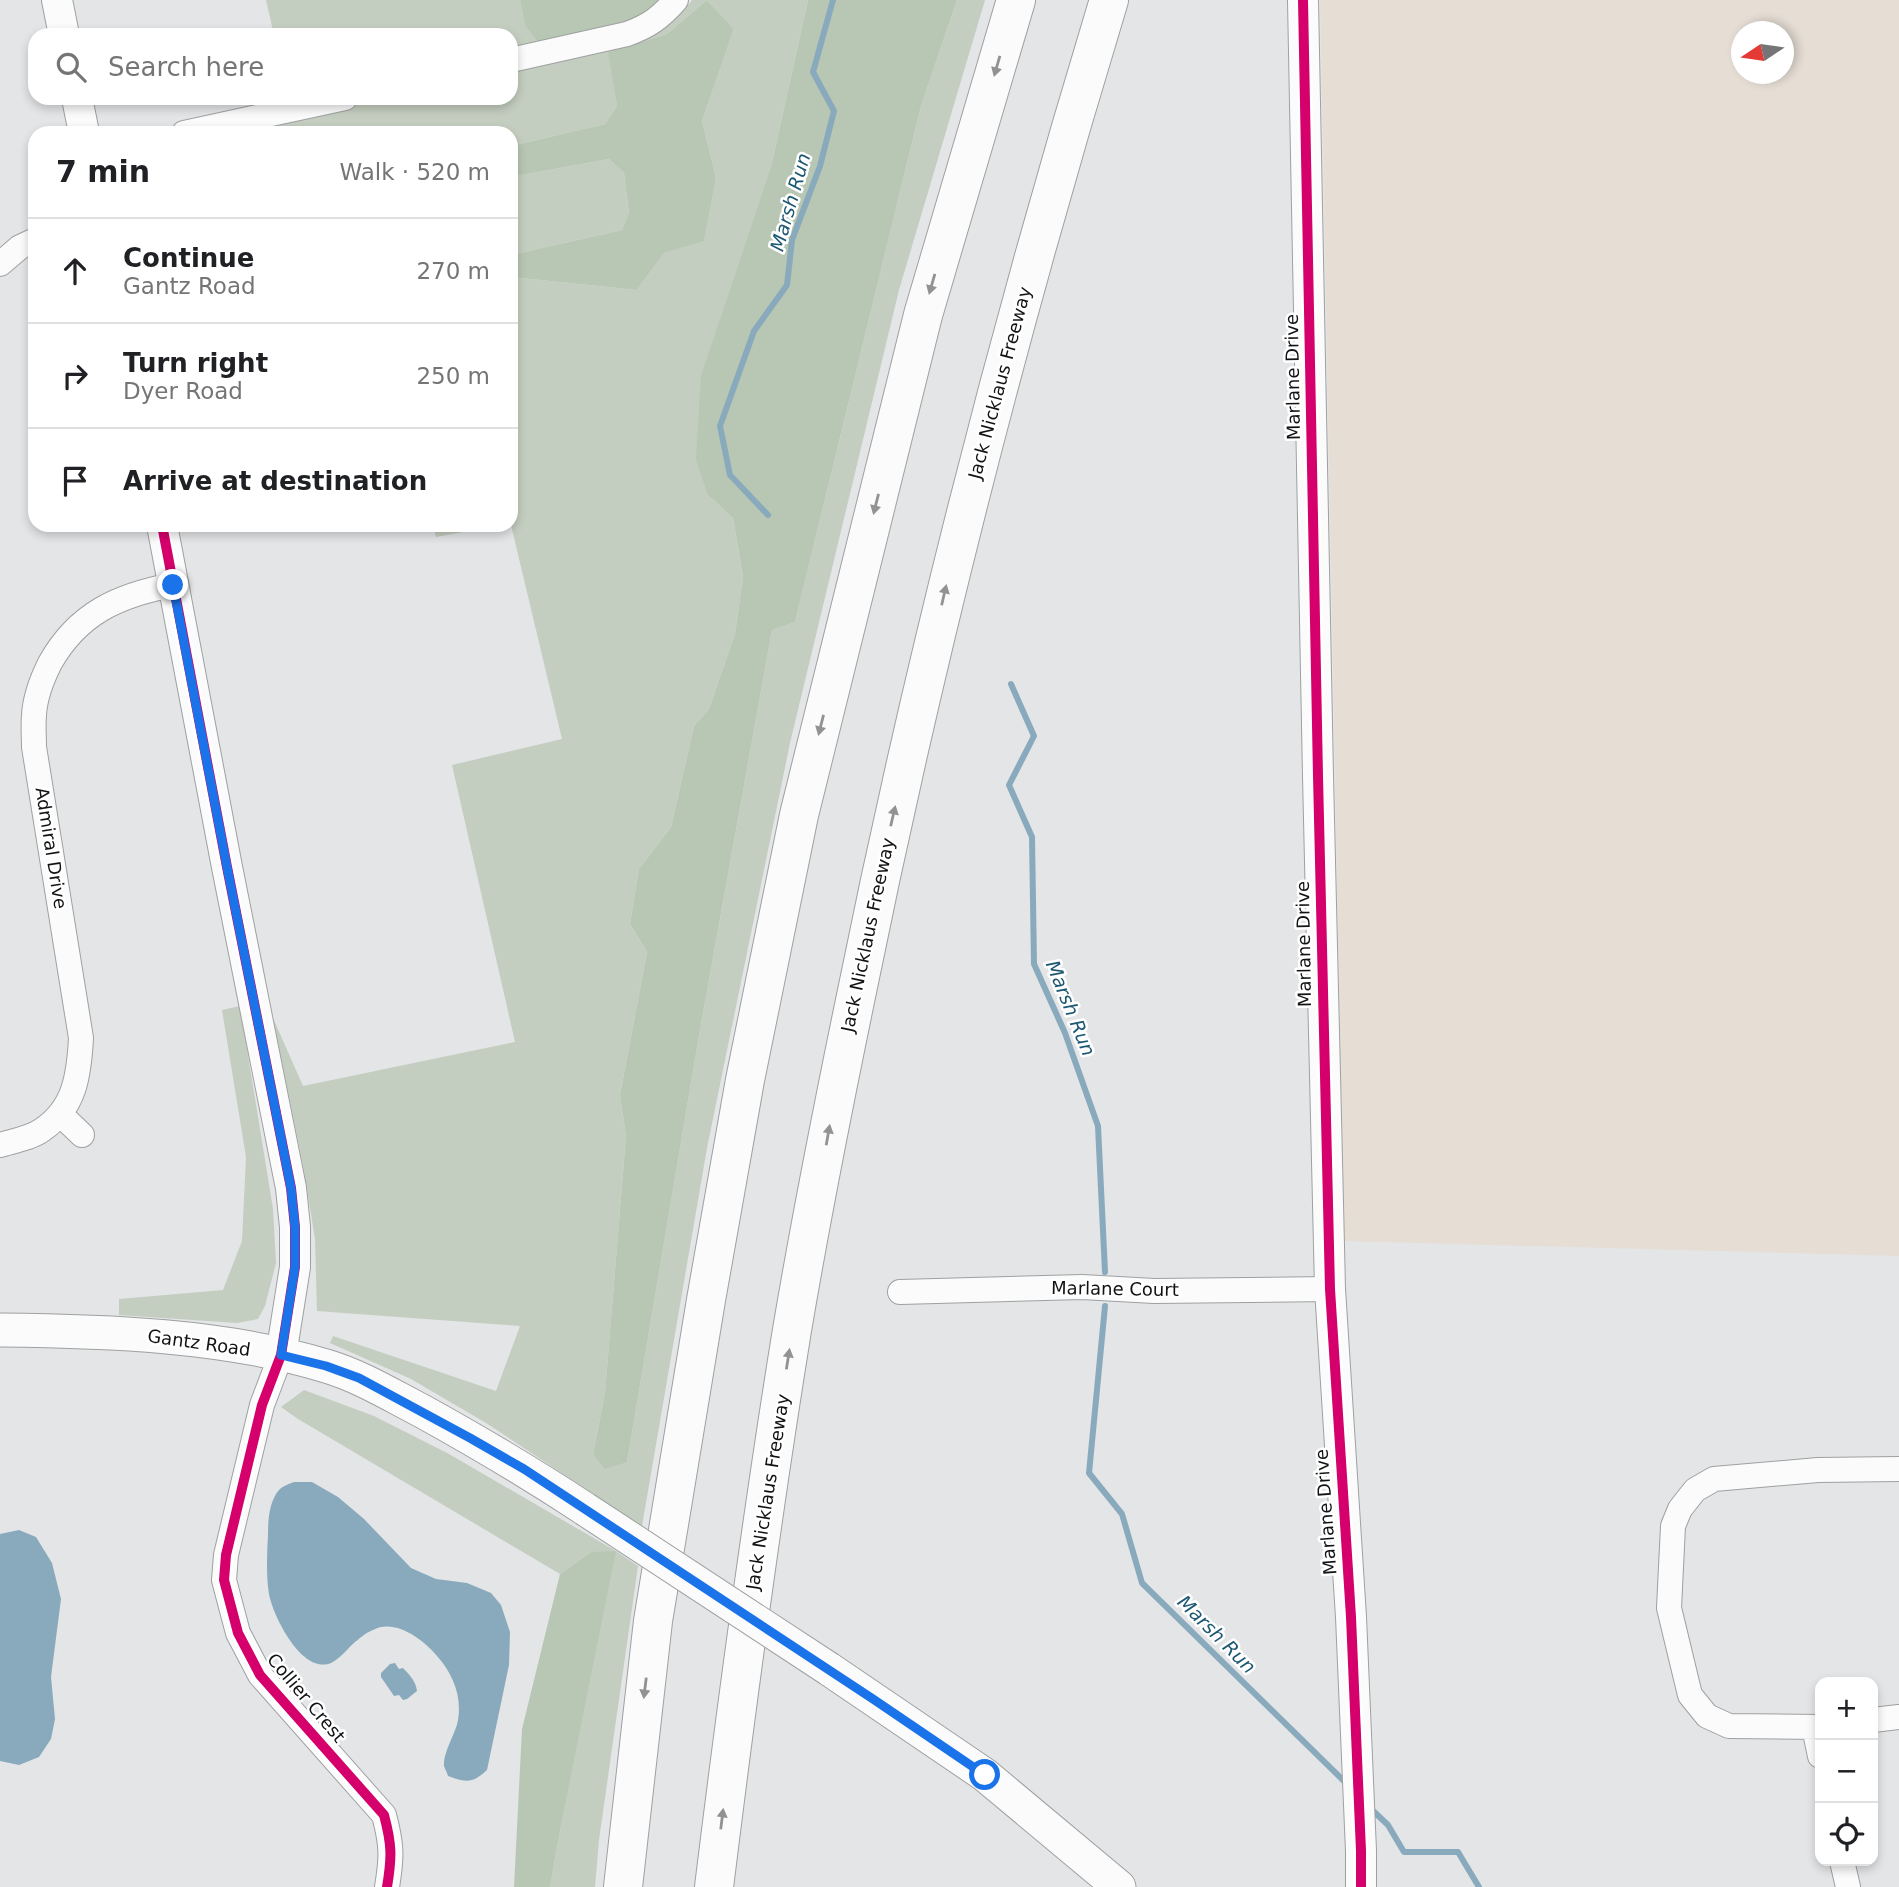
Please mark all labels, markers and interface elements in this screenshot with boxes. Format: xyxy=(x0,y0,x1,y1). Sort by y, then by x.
north arrow xyxy=(1731,21,1794,84)
search box xyxy=(28,28,518,105)
icon: search xyxy=(52,48,90,86)
text: Search here xyxy=(108,52,264,82)
one-way arrow xyxy=(991,55,1001,76)
water label: Marsh Run xyxy=(765,150,815,254)
text: 7 min xyxy=(56,154,150,189)
text: Walk · 520 m xyxy=(339,159,490,185)
text: Continue xyxy=(123,243,254,273)
icon: ahead xyxy=(56,252,94,290)
text: 270 m xyxy=(416,258,490,284)
text: Gantz Road xyxy=(123,273,256,299)
one-way arrow xyxy=(927,274,937,295)
street label: Jack Nicklaus Freeway xyxy=(963,284,1035,482)
street label: Marlane Drive xyxy=(1281,314,1304,440)
text: Turn right xyxy=(123,348,268,378)
icon: right xyxy=(56,357,94,395)
text: 250 m xyxy=(416,363,490,389)
text: Dyer Road xyxy=(123,378,243,404)
icon: arrive xyxy=(56,462,94,500)
text: Arrive at destination xyxy=(123,466,427,496)
one-way arrow xyxy=(870,493,881,515)
route end xyxy=(157,569,188,600)
one-way arrow xyxy=(939,584,950,606)
one-way arrow xyxy=(815,714,826,736)
street label: Admiral Drive xyxy=(31,785,71,910)
one-way arrow xyxy=(888,805,899,827)
street label: Jack Nicklaus Freeway xyxy=(836,835,898,1035)
street label: Marlane Drive xyxy=(1292,881,1315,1007)
water label: Marsh Run xyxy=(1042,957,1100,1059)
one-way arrow xyxy=(823,1124,834,1146)
street label: Marlane Court xyxy=(1051,1277,1179,1300)
street label: Gantz Road xyxy=(146,1325,252,1360)
one-way arrow xyxy=(783,1348,794,1370)
street label: Jack Nicklaus Freeway xyxy=(741,1392,793,1592)
street label: Marlane Drive xyxy=(1311,1448,1340,1576)
water label: Marsh Run xyxy=(1173,1590,1261,1678)
street label: Collier Crest xyxy=(263,1649,350,1747)
one-way arrow xyxy=(640,1677,651,1699)
map controls xyxy=(1815,1677,1878,1866)
button: + xyxy=(1815,1677,1878,1740)
button: − xyxy=(1815,1740,1878,1803)
route start xyxy=(969,1759,1000,1790)
button: locate xyxy=(1815,1803,1878,1866)
one-way arrow xyxy=(717,1808,728,1830)

